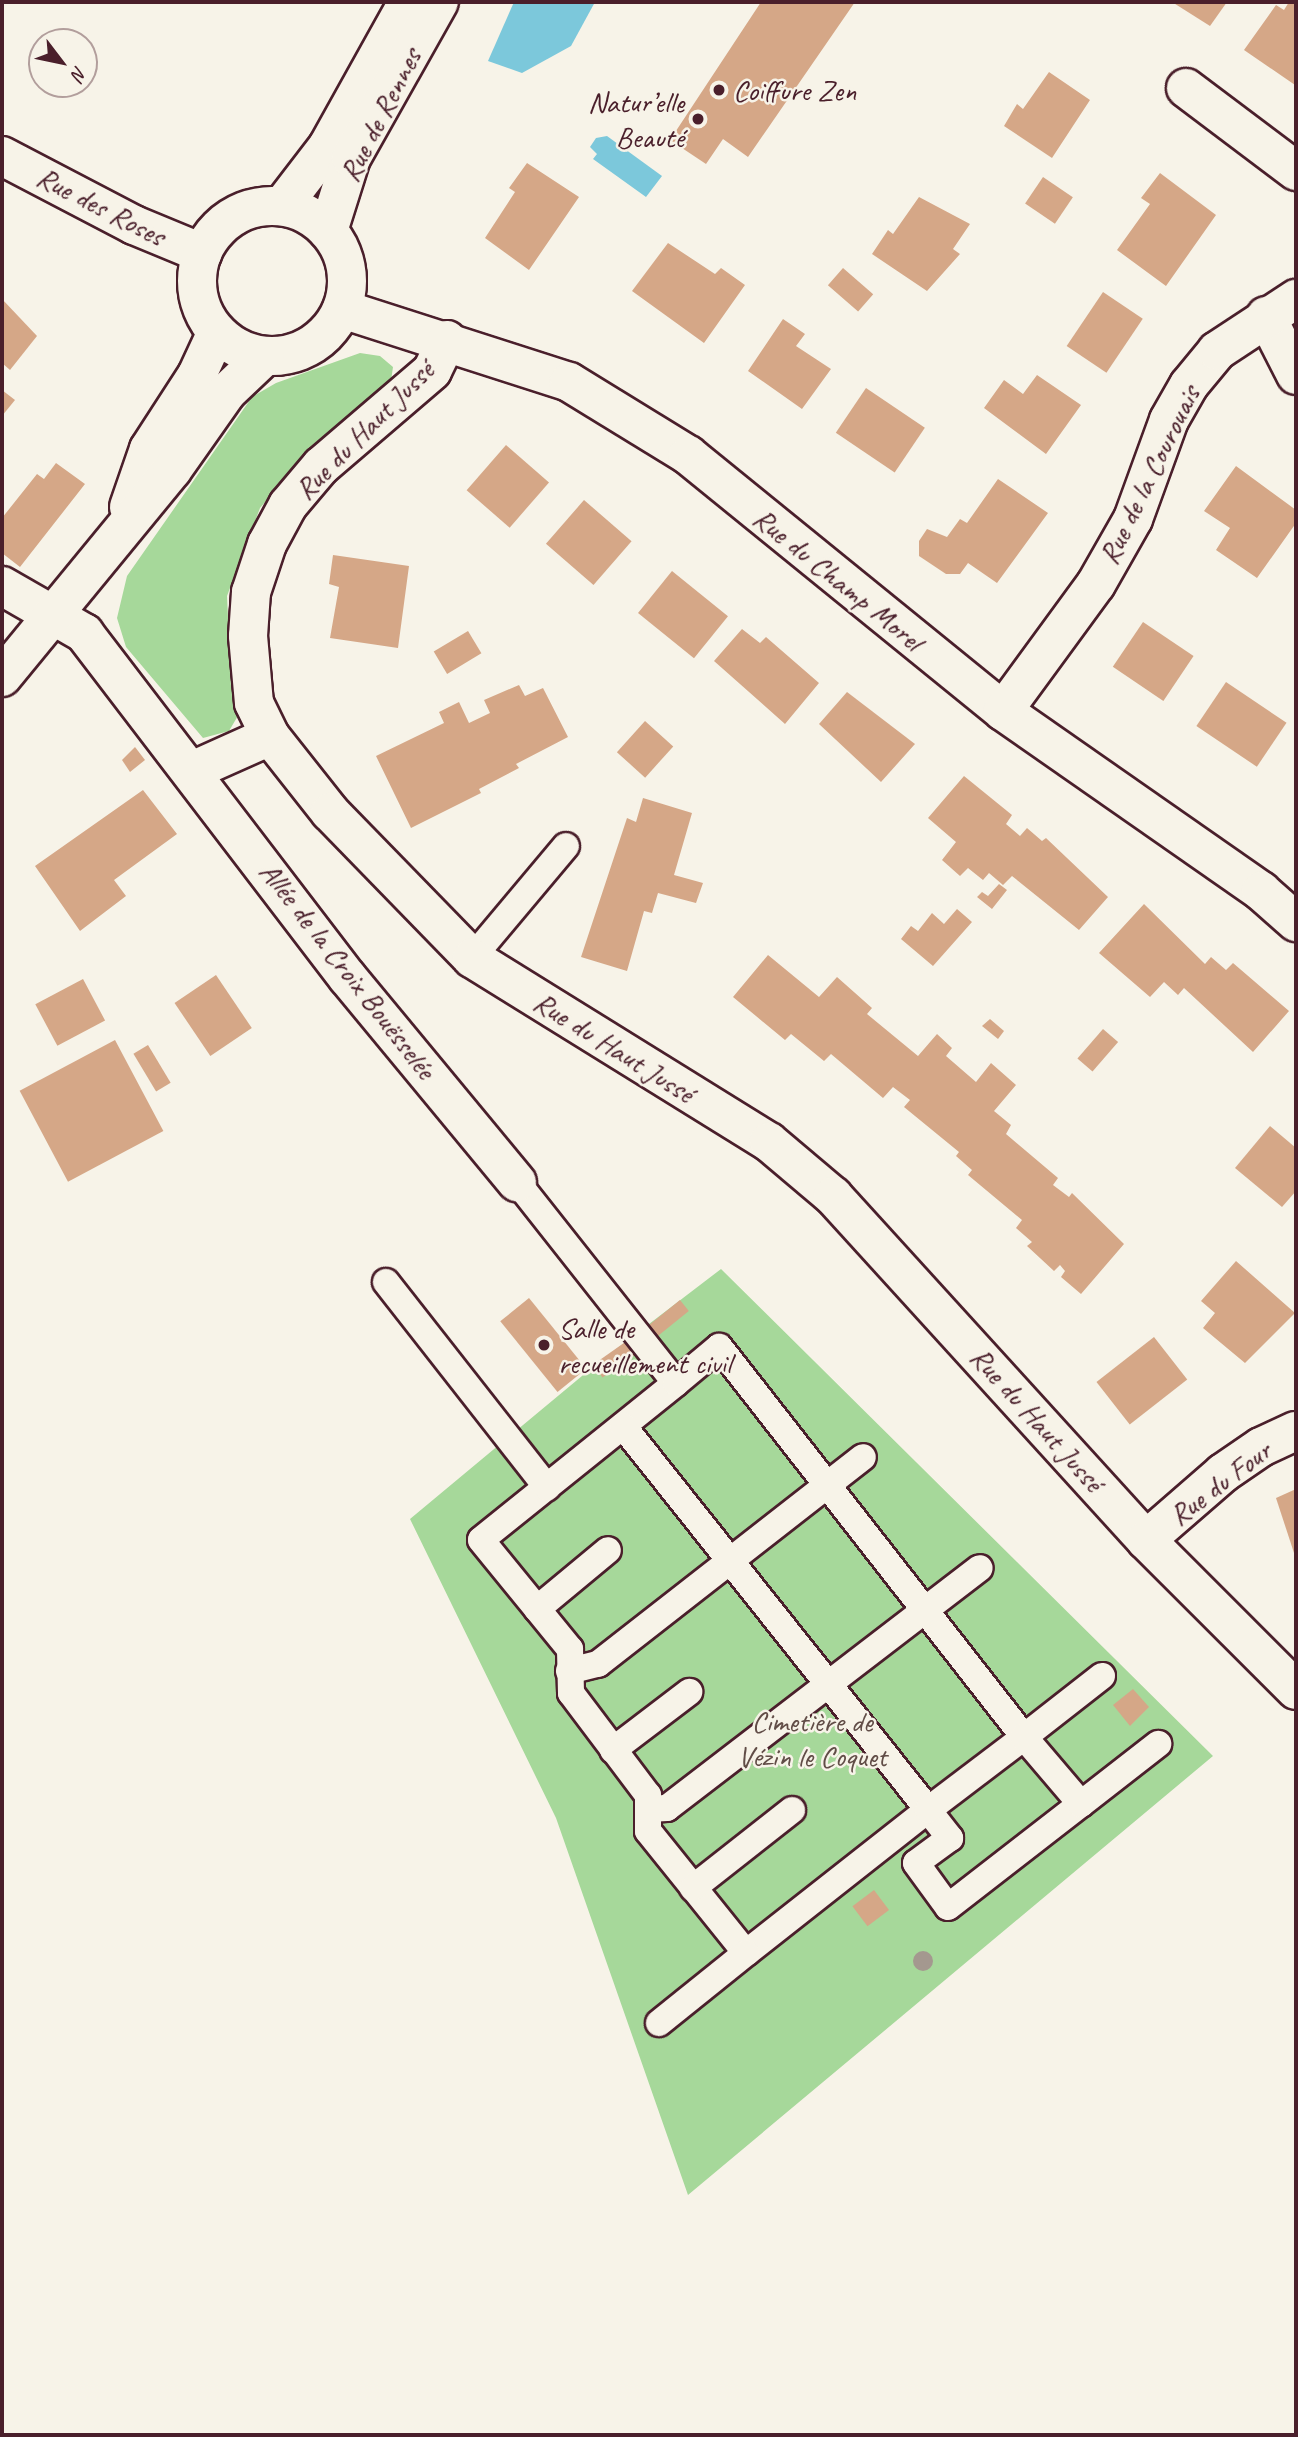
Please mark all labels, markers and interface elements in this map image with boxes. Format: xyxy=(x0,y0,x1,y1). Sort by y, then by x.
north arrow xyxy=(28,28,98,98)
street label: Rue de Rennes xyxy=(331,42,429,188)
text: N xyxy=(66,62,92,84)
place label: Coiffure Zen xyxy=(733,72,855,108)
marker: Coiffure Zen xyxy=(711,82,727,98)
place label: Natur’elle Beauté xyxy=(588,84,684,154)
marker: Natur’elle Beauté xyxy=(690,111,706,127)
street label: Rue des Roses xyxy=(31,158,171,254)
street label: Rue du Haut Jussé xyxy=(287,353,441,507)
street label: Rue de la Courouais xyxy=(1090,380,1208,570)
street label: Rue du Champ Morel xyxy=(745,499,931,659)
street label: Allée de la Croix Bouësselée xyxy=(252,854,444,1086)
street label: Rue du Haut Jussé xyxy=(528,984,700,1110)
place label: Salle de recueillement civil xyxy=(558,1310,731,1380)
marker: Salle de recueillement civil xyxy=(536,1337,552,1353)
street label: Rue du Haut Jussé xyxy=(963,1340,1111,1498)
street label: Rue du Four xyxy=(1162,1433,1278,1533)
park label: Cimetière de Vézin le Coquet xyxy=(737,1703,887,1774)

